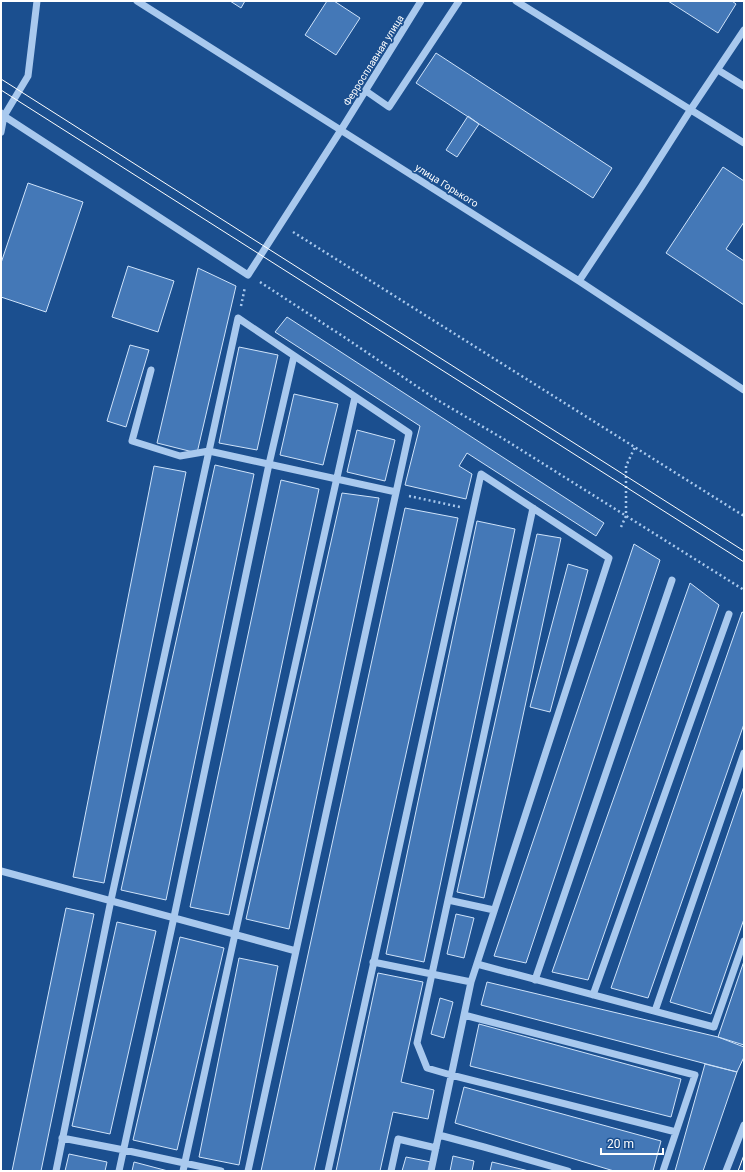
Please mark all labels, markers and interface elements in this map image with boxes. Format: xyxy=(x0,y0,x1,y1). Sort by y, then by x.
street label: Ферросплавная улица xyxy=(340,12,406,108)
street label: улица Горького xyxy=(413,162,480,209)
scale bar xyxy=(601,1130,663,1156)
text: 20 m xyxy=(607,1137,634,1151)

